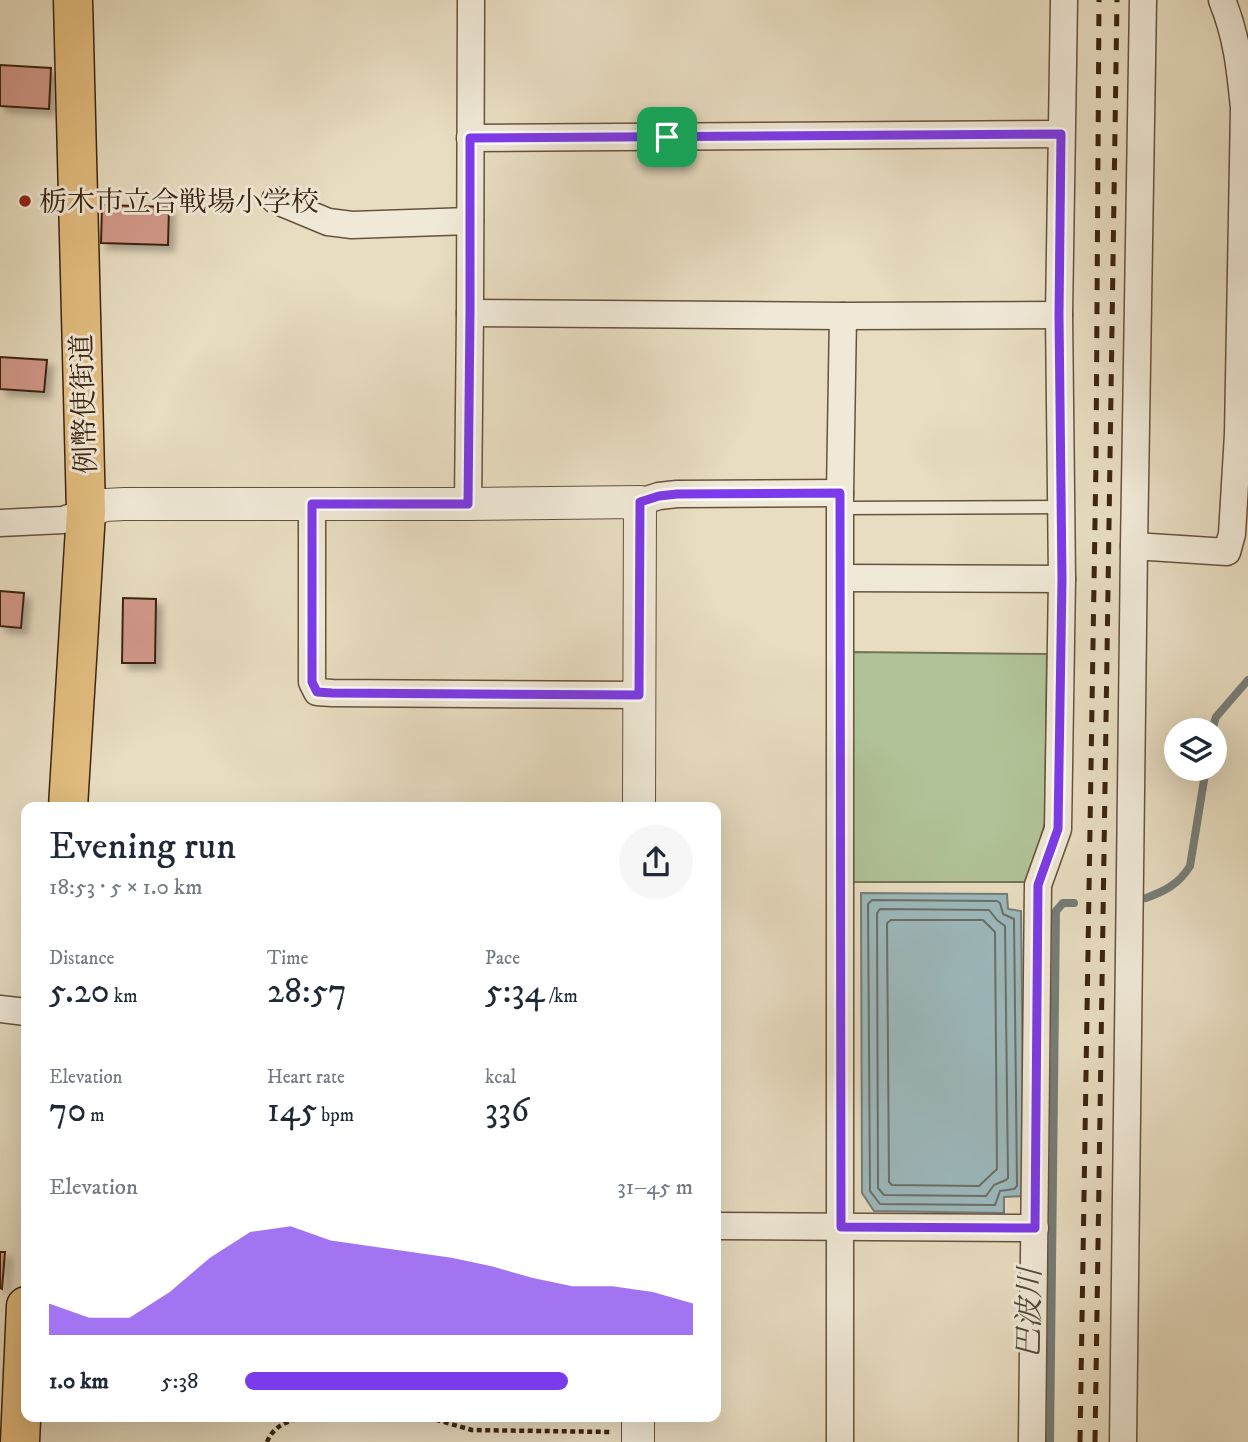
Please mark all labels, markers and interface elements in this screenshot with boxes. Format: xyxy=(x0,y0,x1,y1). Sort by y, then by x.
pin xyxy=(637,107,697,167)
icon: arrive xyxy=(648,118,686,156)
place label: 栃木市立合戦場小学校 xyxy=(39,185,319,220)
marker: 栃木市立合戦場小学校 xyxy=(17,193,33,209)
street label: 例幣使街道 xyxy=(65,333,104,475)
map controls xyxy=(1164,718,1227,781)
button: layers xyxy=(1164,718,1227,781)
text: Evening run xyxy=(49,823,236,871)
button: share xyxy=(619,825,693,899)
text: 18:53 · 5 × 1.0 km xyxy=(49,873,203,902)
text: Distance xyxy=(49,947,114,970)
text: Time xyxy=(267,947,308,970)
text: Pace xyxy=(485,947,520,970)
text: 5.20 xyxy=(49,970,110,1014)
text: 28:57 xyxy=(267,970,347,1014)
text: 5:34 xyxy=(485,970,545,1014)
text: km xyxy=(110,985,137,1008)
text: /km xyxy=(545,985,578,1008)
text: Elevation xyxy=(49,1066,123,1089)
text: Heart rate xyxy=(267,1066,345,1089)
text: kcal xyxy=(485,1066,516,1089)
text: 70 xyxy=(49,1089,86,1133)
text: 145 xyxy=(267,1089,317,1133)
text: 336 xyxy=(485,1089,529,1133)
text: m xyxy=(86,1104,105,1127)
text: bpm xyxy=(317,1104,354,1127)
text: Elevation xyxy=(49,1173,138,1202)
text: 31–45 m xyxy=(617,1173,693,1202)
water label: 巴波川 xyxy=(1011,1265,1050,1358)
text: 1.0 km xyxy=(49,1367,109,1396)
text: 5:38 xyxy=(161,1367,199,1396)

